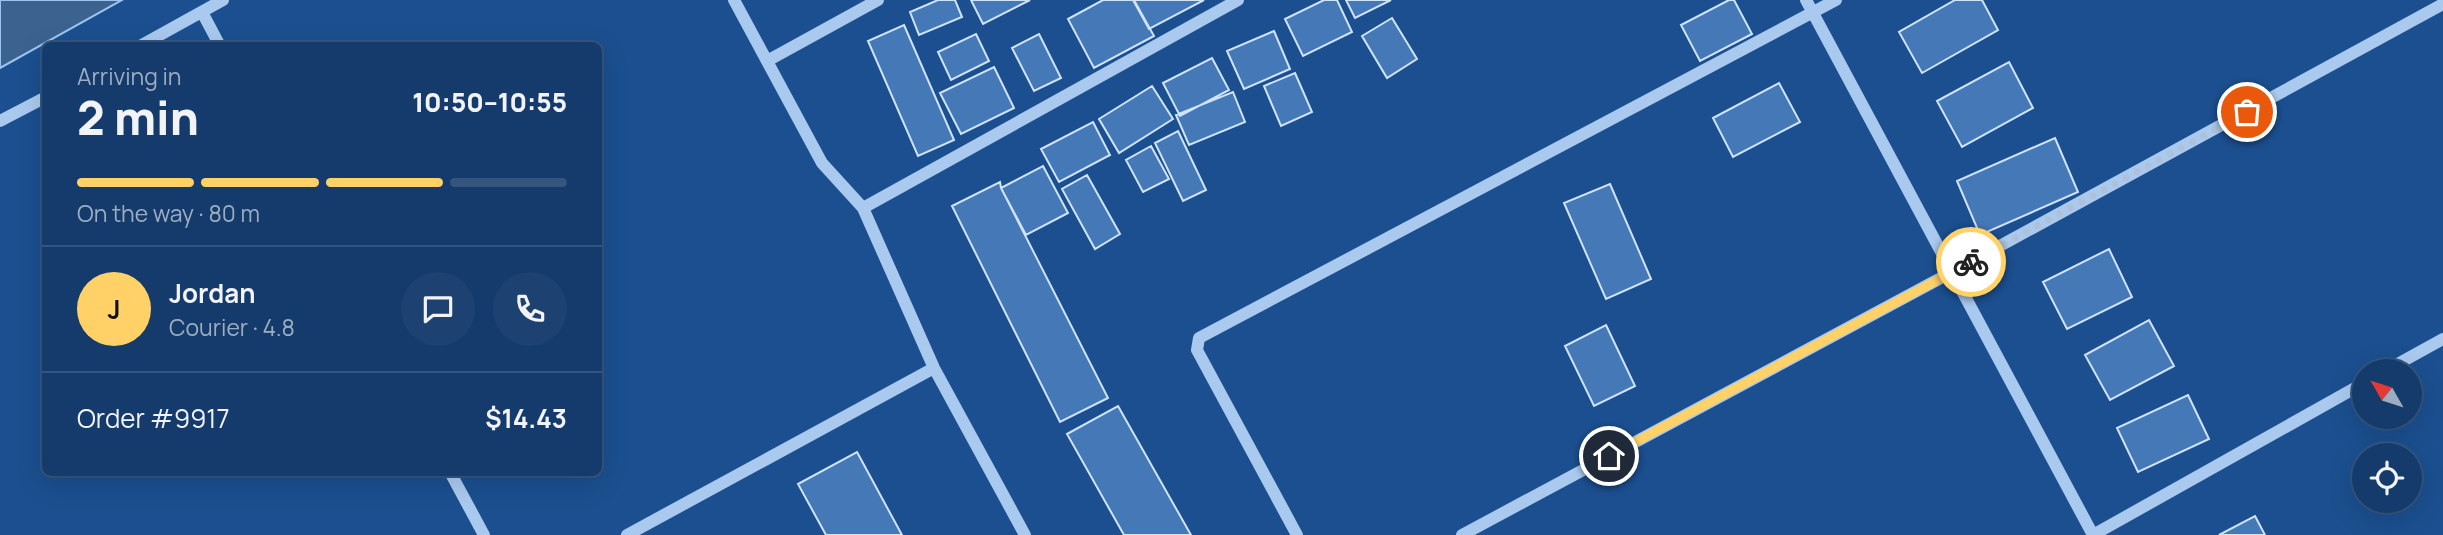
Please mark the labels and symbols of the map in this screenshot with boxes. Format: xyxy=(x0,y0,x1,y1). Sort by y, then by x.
pin xyxy=(2217,82,2277,142)
courier xyxy=(1936,227,2006,297)
north arrow xyxy=(2352,359,2422,429)
pin xyxy=(1579,426,1639,486)

